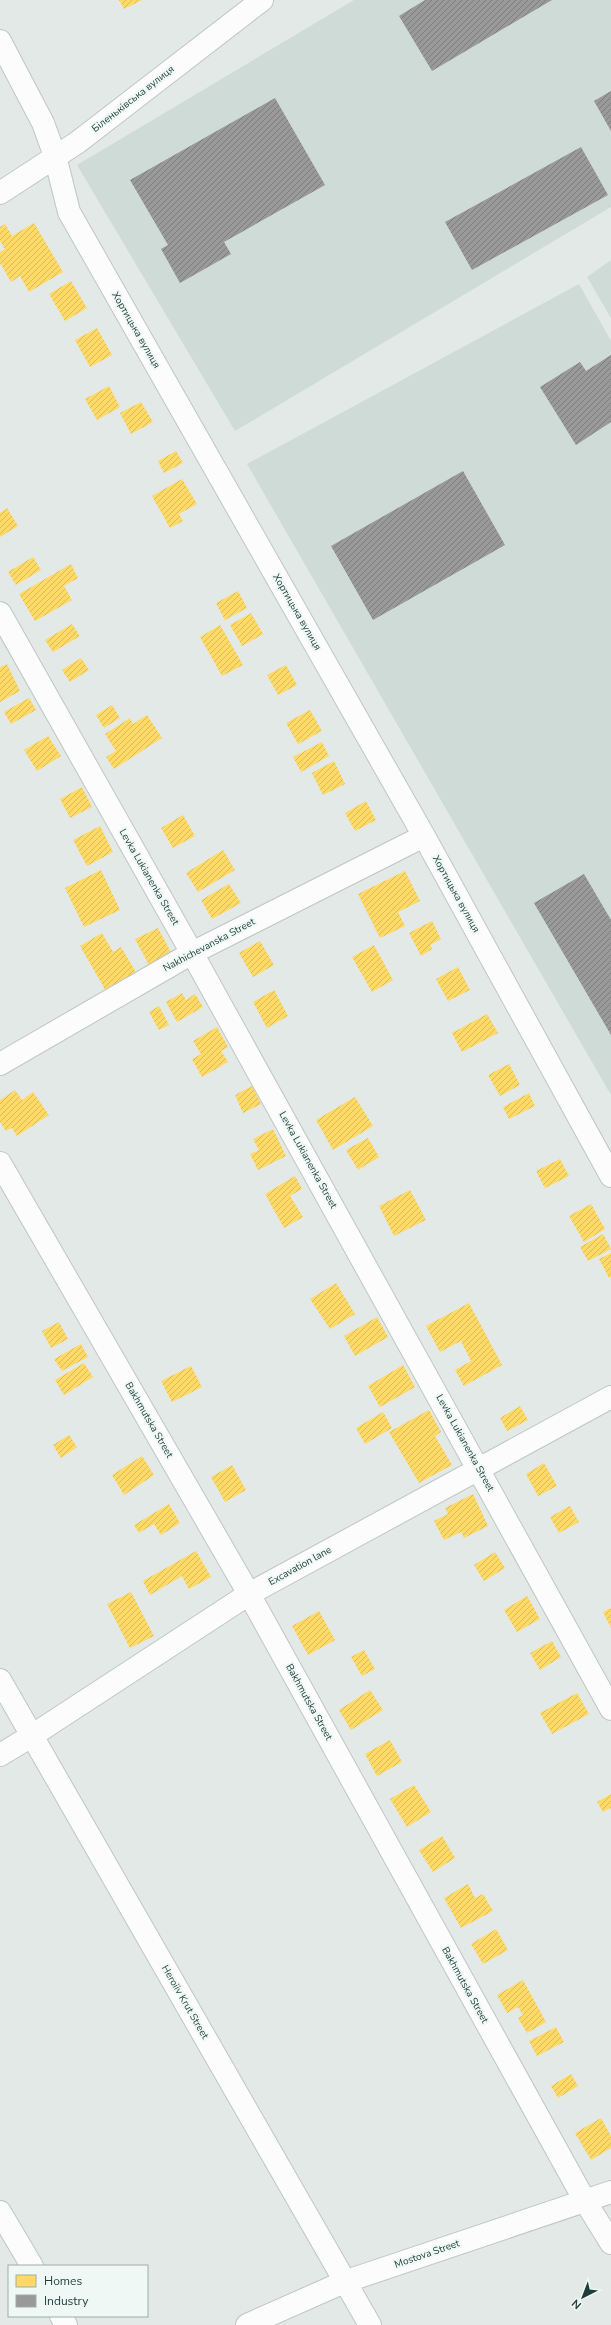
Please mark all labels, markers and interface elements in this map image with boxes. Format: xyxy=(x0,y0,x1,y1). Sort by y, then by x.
street label: Біленьківська вулиця xyxy=(89,62,177,136)
street label: Хортицька вулиця xyxy=(108,289,164,371)
street label: Хортицька вулиця xyxy=(269,571,325,653)
street label: Levka Lukianenka Street xyxy=(116,826,183,928)
street label: Хортицька вулиця xyxy=(429,853,483,935)
street label: Nakhichevanska Street xyxy=(161,915,258,975)
street label: Levka Lukianenka Street xyxy=(275,1109,341,1211)
street label: Bakhmutska Street xyxy=(122,1380,177,1461)
street label: Levka Lukianenka Street xyxy=(432,1392,498,1494)
street label: Excavation lane xyxy=(266,1543,334,1589)
street label: Bakhmutska Street xyxy=(282,1661,336,1743)
street label: Bakhmutska Street xyxy=(438,1944,492,2026)
street label: Heroiiv Krut Street xyxy=(158,1962,212,2042)
street label: Mostova Street xyxy=(393,2236,462,2272)
legend xyxy=(8,2265,148,2317)
text: Homes xyxy=(44,2273,82,2289)
north arrow xyxy=(563,2277,603,2317)
text: Industry xyxy=(44,2293,89,2309)
text: N xyxy=(569,2296,585,2312)

